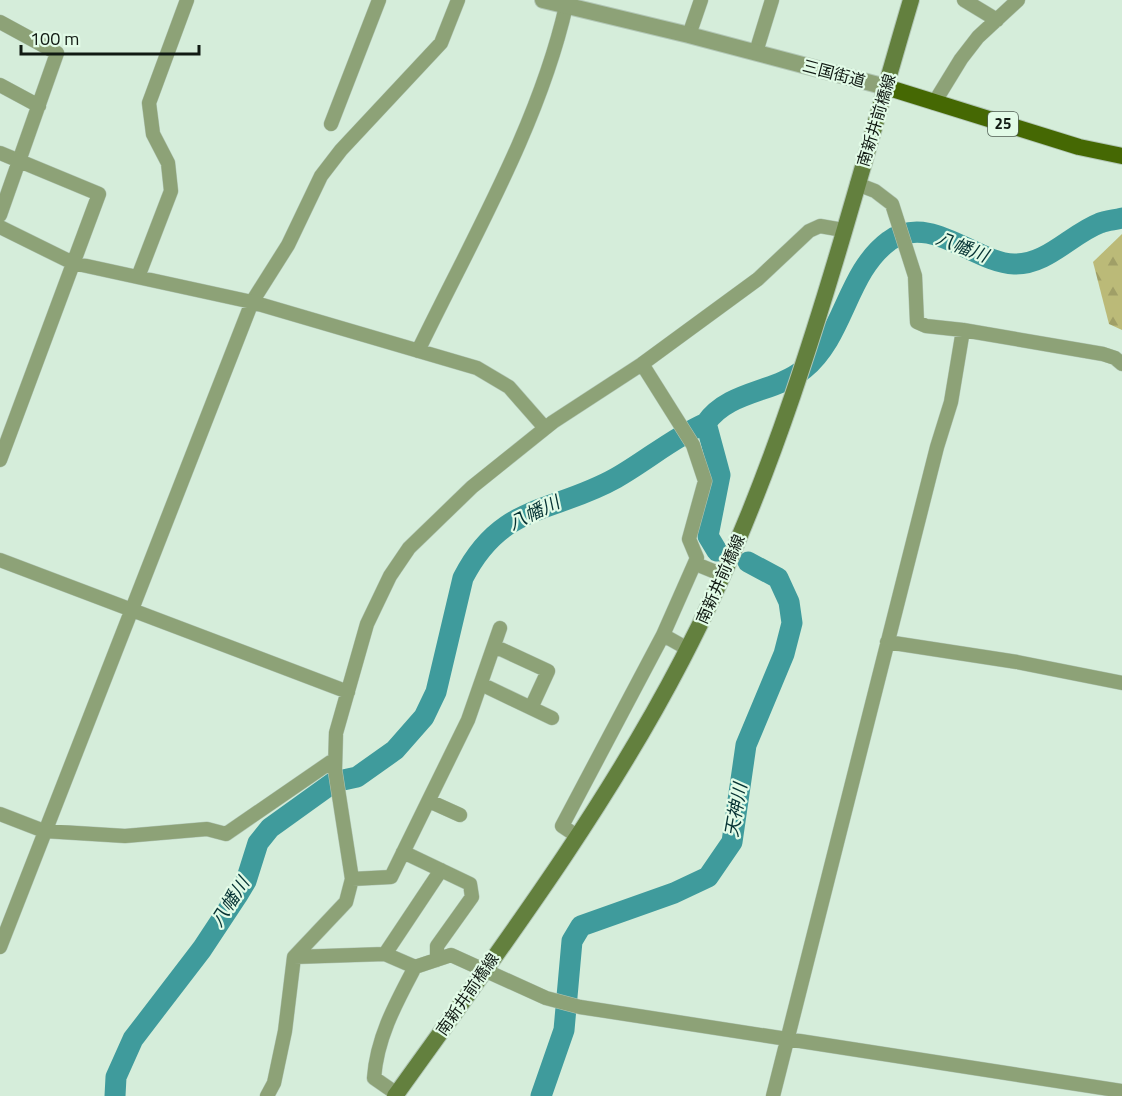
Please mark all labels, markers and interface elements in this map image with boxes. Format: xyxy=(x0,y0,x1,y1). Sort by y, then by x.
scale bar xyxy=(21,18,200,56)
text: 100 m xyxy=(30,25,79,52)
street label: 三国街道 xyxy=(800,53,868,93)
street label: 南新井前橋線 xyxy=(850,71,902,169)
road number: 25 xyxy=(988,112,1018,136)
water label: 八幡川 xyxy=(932,224,994,270)
water label: 八幡川 xyxy=(504,488,566,537)
street label: 南新井前橋線 xyxy=(690,530,750,628)
water label: 天神川 xyxy=(718,779,754,839)
water label: 八幡川 xyxy=(204,870,257,932)
street label: 南新井前橋線 xyxy=(430,948,504,1040)

